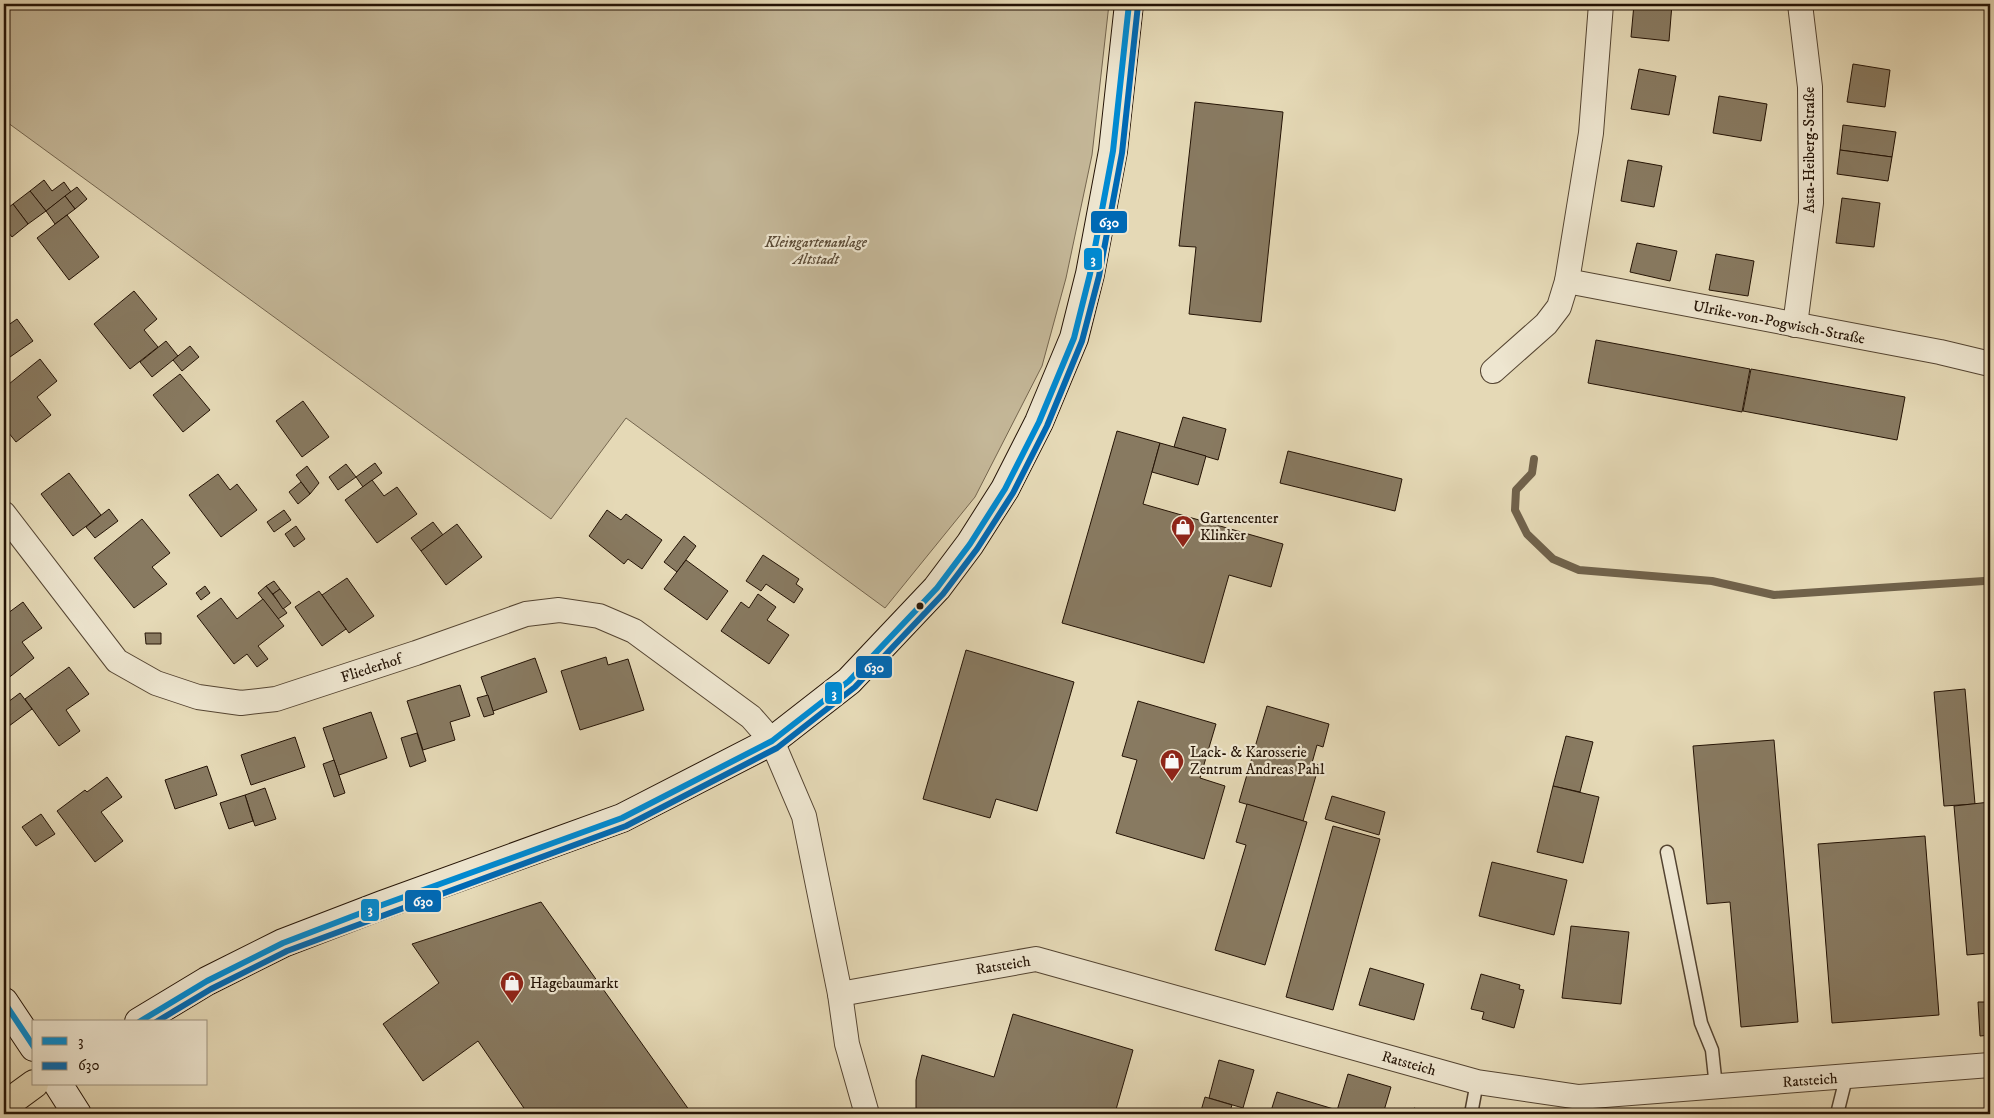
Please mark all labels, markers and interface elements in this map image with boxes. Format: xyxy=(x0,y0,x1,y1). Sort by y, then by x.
street label: Asta-Heiberg-Straße xyxy=(1800,87,1819,213)
line badge: 630 xyxy=(1090,210,1128,234)
text: 630 xyxy=(1099,214,1119,232)
park label: Kleingartenanlage Altstadt xyxy=(764,233,868,269)
line badge: 3 xyxy=(1083,247,1103,271)
text: 3 xyxy=(1090,251,1096,269)
street label: Ulrike-von-Pogwisch-Straße xyxy=(1691,296,1867,349)
place label: Gartencenter Klinker xyxy=(1200,509,1279,545)
shop icon: Gartencenter Klinker xyxy=(1170,514,1196,548)
unlabelled marker xyxy=(915,601,925,611)
street label: Fliederhof xyxy=(338,649,406,687)
line badge: 630 xyxy=(855,655,893,679)
text: 630 xyxy=(864,659,884,677)
line badge: 3 xyxy=(824,681,843,705)
text: 3 xyxy=(831,685,837,703)
place label: Lack- & Karosserie Zentrum Andreas Pahl xyxy=(1190,743,1325,779)
shop icon: Lack- & Karosserie Zentrum Andreas Pahl xyxy=(1159,748,1185,782)
line badge: 630 xyxy=(404,889,442,913)
text: 630 xyxy=(413,893,433,911)
line badge: 3 xyxy=(360,898,380,922)
text: 3 xyxy=(367,901,373,919)
street label: Ratsteich xyxy=(974,952,1032,979)
shop icon: Hagebaumarkt xyxy=(499,970,525,1004)
place label: Hagebaumarkt xyxy=(530,974,619,993)
legend xyxy=(32,1020,208,1086)
text: 3 xyxy=(78,1032,84,1051)
street label: Ratsteich xyxy=(1380,1047,1438,1080)
text: 630 xyxy=(78,1056,99,1075)
street label: Ratsteich xyxy=(1782,1069,1838,1092)

